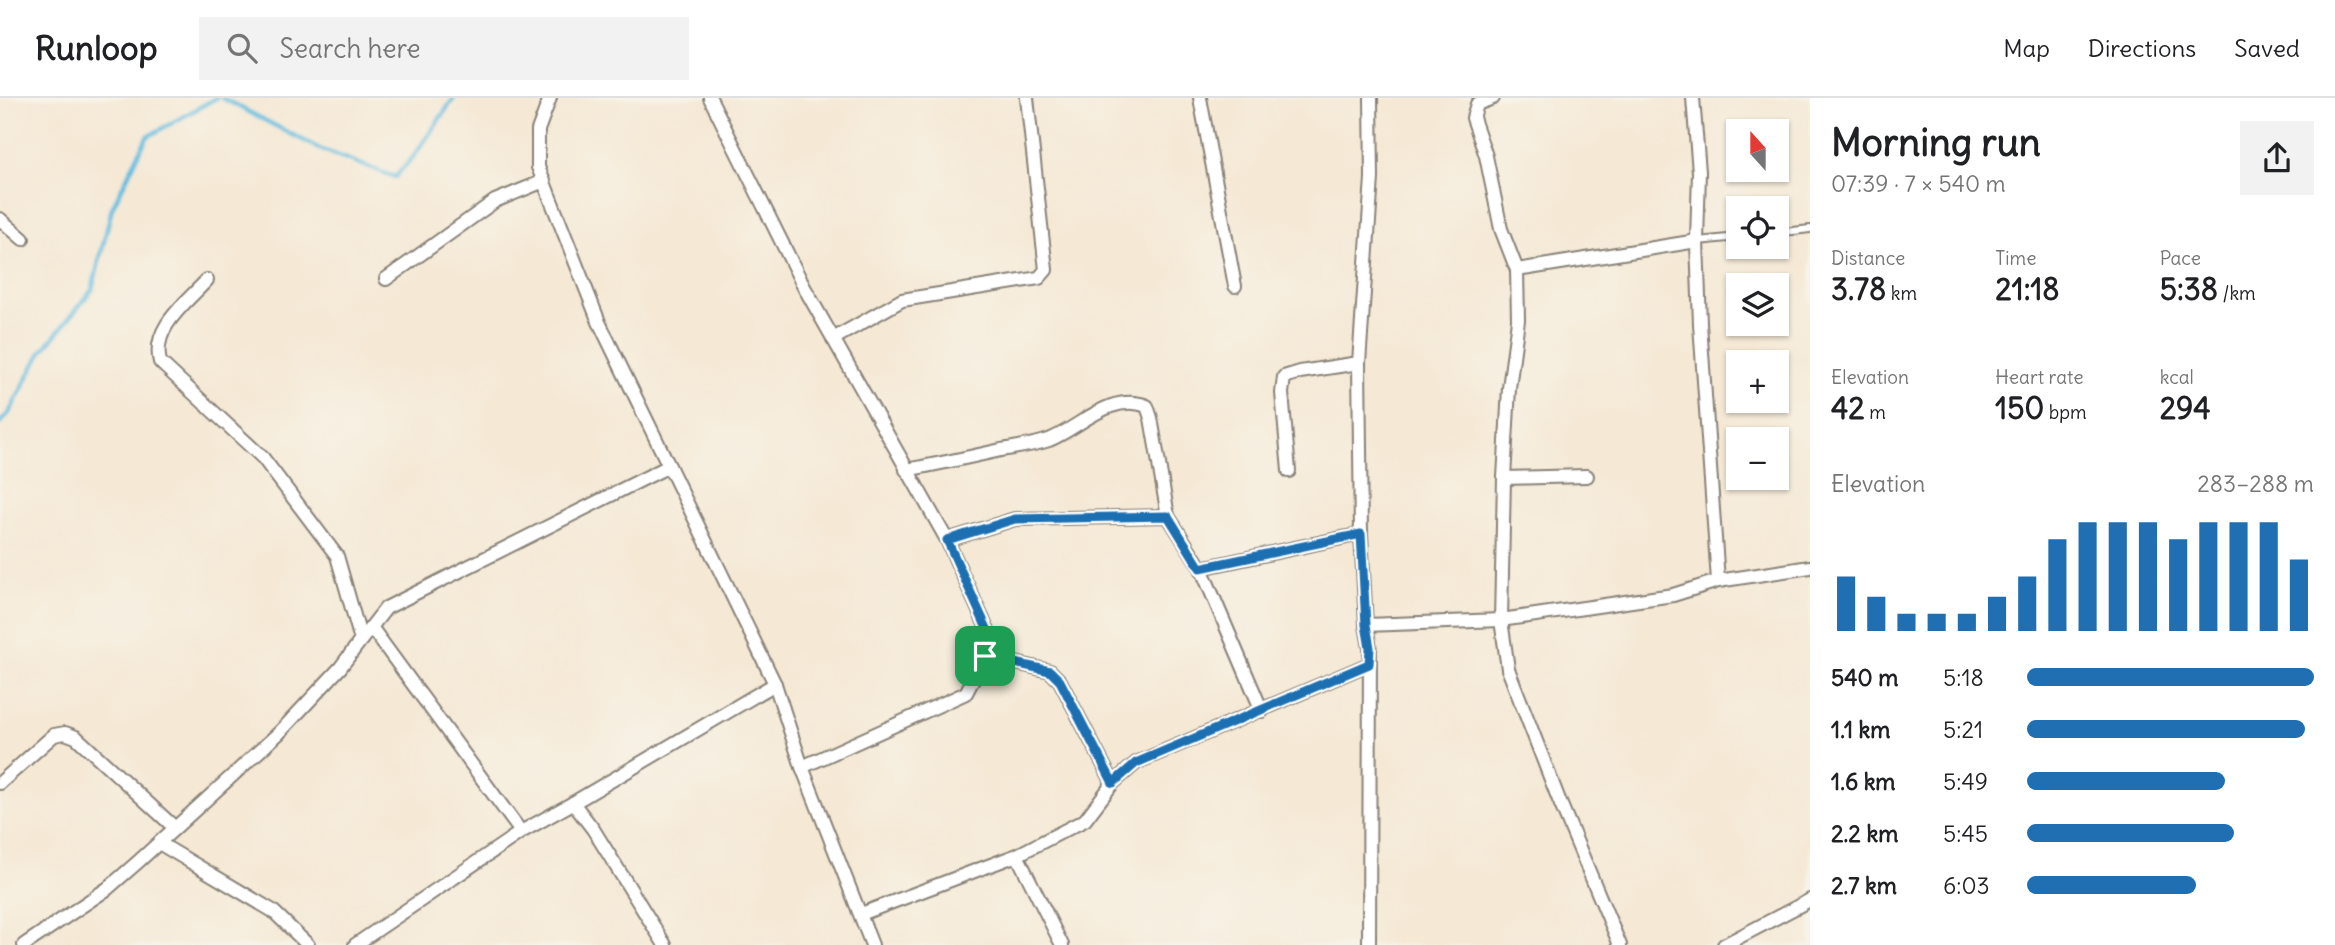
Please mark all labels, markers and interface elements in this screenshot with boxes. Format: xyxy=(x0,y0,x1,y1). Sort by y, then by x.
search box xyxy=(199,17,689,80)
text: Runloop xyxy=(35,27,157,69)
icon: search xyxy=(223,29,261,67)
text: Search here xyxy=(279,32,420,65)
text: Map xyxy=(2003,33,2050,63)
text: Directions xyxy=(2088,33,2196,63)
text: Saved xyxy=(2234,33,2300,63)
north arrow xyxy=(1726,119,1788,182)
map controls xyxy=(1726,119,1789,490)
text: Morning run xyxy=(1831,119,2041,166)
button: share xyxy=(2240,121,2314,195)
text: 07:39 · 7 × 540 m xyxy=(1831,169,2006,198)
button: locate xyxy=(1726,196,1789,259)
text: Distance xyxy=(1831,246,1905,270)
text: Time xyxy=(1995,246,2036,270)
text: Pace xyxy=(2160,246,2201,270)
text: 3.78 xyxy=(1831,270,1886,308)
text: 21:18 xyxy=(1995,270,2060,308)
text: 5:38 xyxy=(2160,270,2218,308)
button: layers xyxy=(1726,273,1789,336)
text: km xyxy=(1886,281,1917,305)
text: /km xyxy=(2218,281,2256,305)
button: + xyxy=(1726,350,1789,413)
text: Elevation xyxy=(1831,365,1909,389)
text: Heart rate xyxy=(1995,365,2083,389)
text: kcal xyxy=(2160,365,2194,389)
text: 42 xyxy=(1831,389,1865,427)
text: 150 xyxy=(1995,389,2044,427)
text: 294 xyxy=(2160,389,2211,427)
text: m xyxy=(1865,400,1886,424)
text: bpm xyxy=(2044,400,2087,424)
button: − xyxy=(1726,427,1789,490)
text: Elevation xyxy=(1831,469,1925,498)
text: 283–288 m xyxy=(2197,469,2314,498)
pin xyxy=(955,626,1015,686)
icon: arrive xyxy=(966,637,1004,675)
text: 540 m xyxy=(1831,663,1898,692)
text: 5:18 xyxy=(1943,663,1984,692)
text: 1.1 km xyxy=(1831,715,1890,744)
text: 5:21 xyxy=(1943,715,1983,744)
text: 1.6 km xyxy=(1831,767,1896,796)
text: 5:49 xyxy=(1943,767,1988,796)
text: 2.2 km xyxy=(1831,819,1898,848)
text: 5:45 xyxy=(1943,819,1988,848)
text: 2.7 km xyxy=(1831,871,1897,900)
text: 6:03 xyxy=(1943,871,1990,900)

